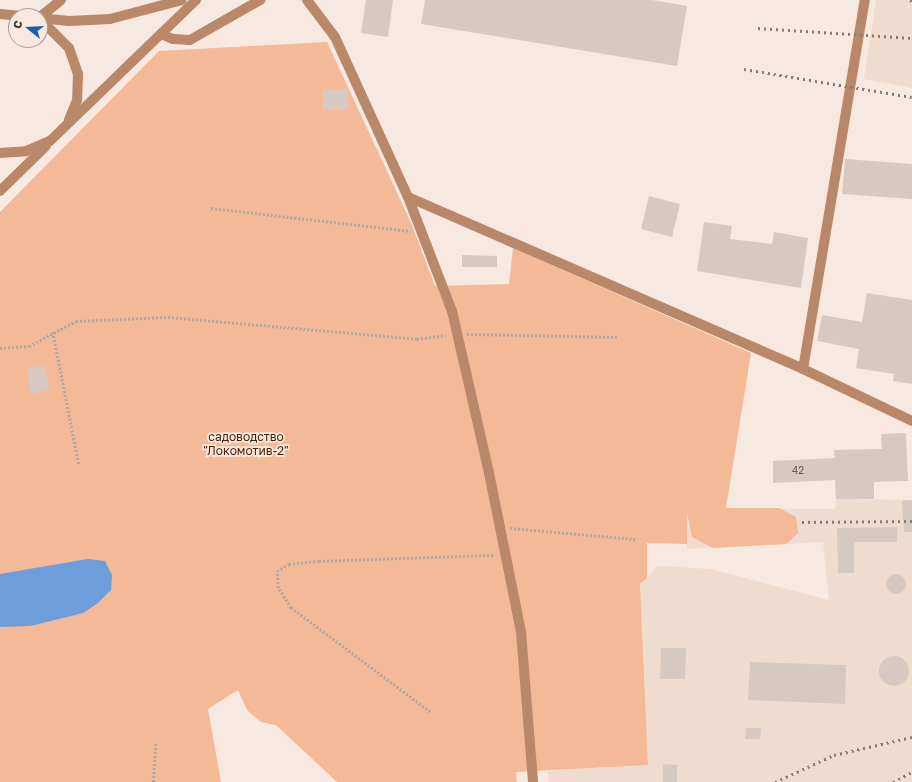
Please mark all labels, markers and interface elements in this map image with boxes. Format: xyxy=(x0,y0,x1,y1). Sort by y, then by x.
north arrow xyxy=(8,8,48,48)
text: С xyxy=(10,19,24,30)
park label: садоводство "Локомотив-2" xyxy=(203,430,289,458)
house number: 42 xyxy=(792,465,804,477)

